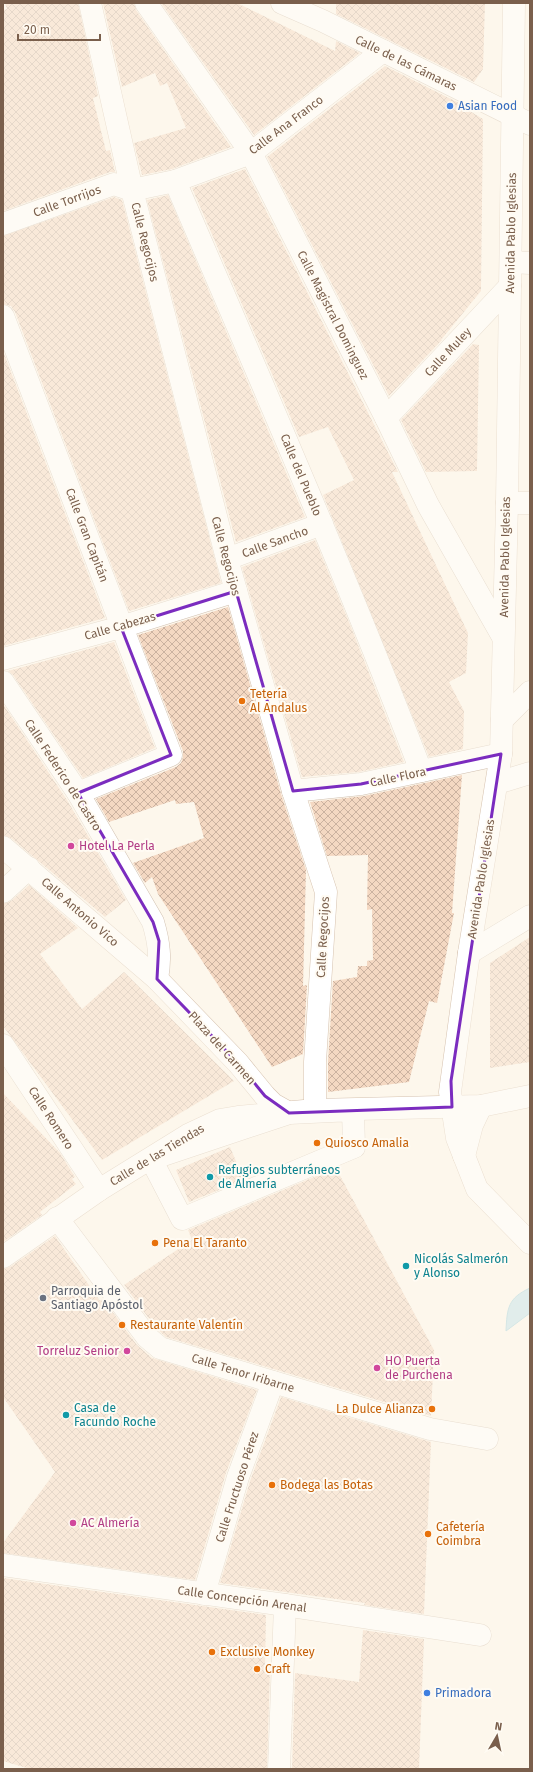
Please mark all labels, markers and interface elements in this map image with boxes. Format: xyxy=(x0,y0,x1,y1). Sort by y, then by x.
scale bar xyxy=(18,16,100,42)
text: 20 m xyxy=(24,23,50,37)
street label: Calle de las Cámaras xyxy=(353,32,459,94)
street label: Calle Ana Franco xyxy=(246,93,326,157)
place label: Asian Food xyxy=(458,99,517,113)
marker: Asian Food xyxy=(445,101,455,111)
street label: Avenida Pablo Iglesias xyxy=(503,172,519,294)
street label: Calle Torrijos xyxy=(31,182,103,220)
street label: Calle Regocijos xyxy=(128,201,162,284)
street label: Calle Magistral Dominguez xyxy=(294,248,372,382)
street label: Calle Muley xyxy=(422,325,474,379)
street label: Calle del Pueblo xyxy=(277,432,325,518)
street label: Calle Gran Capitán xyxy=(63,486,111,584)
street label: Avenida Pablo Iglesias xyxy=(497,496,513,618)
street label: Calle Regocijos xyxy=(209,515,243,598)
street label: Calle Sancho xyxy=(240,524,310,560)
street label: Calle Cabezas xyxy=(83,609,158,643)
place label: Tetería Al Andalus xyxy=(250,687,308,715)
marker: Tetería Al Andalus xyxy=(237,696,247,706)
street label: Calle Federico de Castro xyxy=(22,717,104,833)
street label: Calle Flora xyxy=(369,764,427,790)
street label: Avenida Pablo Iglesias xyxy=(465,818,497,940)
place label: Hotel La Perla xyxy=(79,839,155,853)
marker: Hotel La Perla xyxy=(66,841,76,851)
street label: Calle Antonio Vico xyxy=(38,875,122,949)
street label: Calle Regocijos xyxy=(314,896,332,978)
street label: Plaza del Carmen xyxy=(185,1009,259,1087)
street label: Calle Romero xyxy=(26,1084,76,1152)
street label: Calle de las Tiendas xyxy=(107,1121,207,1189)
place label: Quiosco Amalia xyxy=(325,1136,409,1150)
marker: Quiosco Amalia xyxy=(312,1138,322,1148)
place label: Refugios subterráneos de Almería xyxy=(218,1163,340,1191)
marker: Refugios subterráneos de Almería xyxy=(205,1172,215,1182)
place label: Pena El Taranto xyxy=(163,1236,247,1250)
marker: Pena El Taranto xyxy=(150,1238,160,1248)
place label: Nicolás Salmerón y Alonso xyxy=(414,1252,508,1280)
marker: Nicolás Salmerón y Alonso xyxy=(401,1261,411,1271)
place label: Parroquia de Santiago Apóstol xyxy=(51,1284,143,1312)
marker: Parroquia de Santiago Apóstol xyxy=(38,1293,48,1303)
place label: Restaurante Valentín xyxy=(130,1318,243,1332)
marker: Restaurante Valentín xyxy=(117,1320,127,1330)
place label: Torreluz Senior xyxy=(37,1344,119,1358)
marker: Torreluz Senior xyxy=(122,1346,132,1356)
street label: Calle Tenor Iribarne xyxy=(190,1351,296,1395)
place label: HO Puerta de Purchena xyxy=(385,1354,453,1382)
marker: HO Puerta de Purchena xyxy=(372,1363,382,1373)
place label: Casa de Facundo Roche xyxy=(74,1401,156,1429)
place label: La Dulce Alianza xyxy=(336,1402,424,1416)
marker: La Dulce Alianza xyxy=(427,1404,437,1414)
marker: Casa de Facundo Roche xyxy=(61,1410,71,1420)
street label: Calle Fructuoso Pérez xyxy=(212,1430,262,1544)
place label: Bodega las Botas xyxy=(280,1478,373,1492)
marker: Bodega las Botas xyxy=(267,1480,277,1490)
place label: AC Almería xyxy=(81,1516,139,1530)
marker: AC Almería xyxy=(68,1518,78,1528)
place label: Cafetería Coimbra xyxy=(436,1520,485,1548)
marker: Cafetería Coimbra xyxy=(423,1529,433,1539)
street label: Calle Concepción Arenal xyxy=(176,1583,308,1615)
place label: Exclusive Monkey xyxy=(220,1645,315,1659)
marker: Exclusive Monkey xyxy=(207,1647,217,1657)
place label: Craft xyxy=(265,1662,291,1676)
marker: Craft xyxy=(252,1664,262,1674)
place label: Primadora xyxy=(435,1686,492,1700)
marker: Primadora xyxy=(422,1688,432,1698)
north arrow xyxy=(477,1716,517,1756)
text: N xyxy=(494,1720,503,1734)

